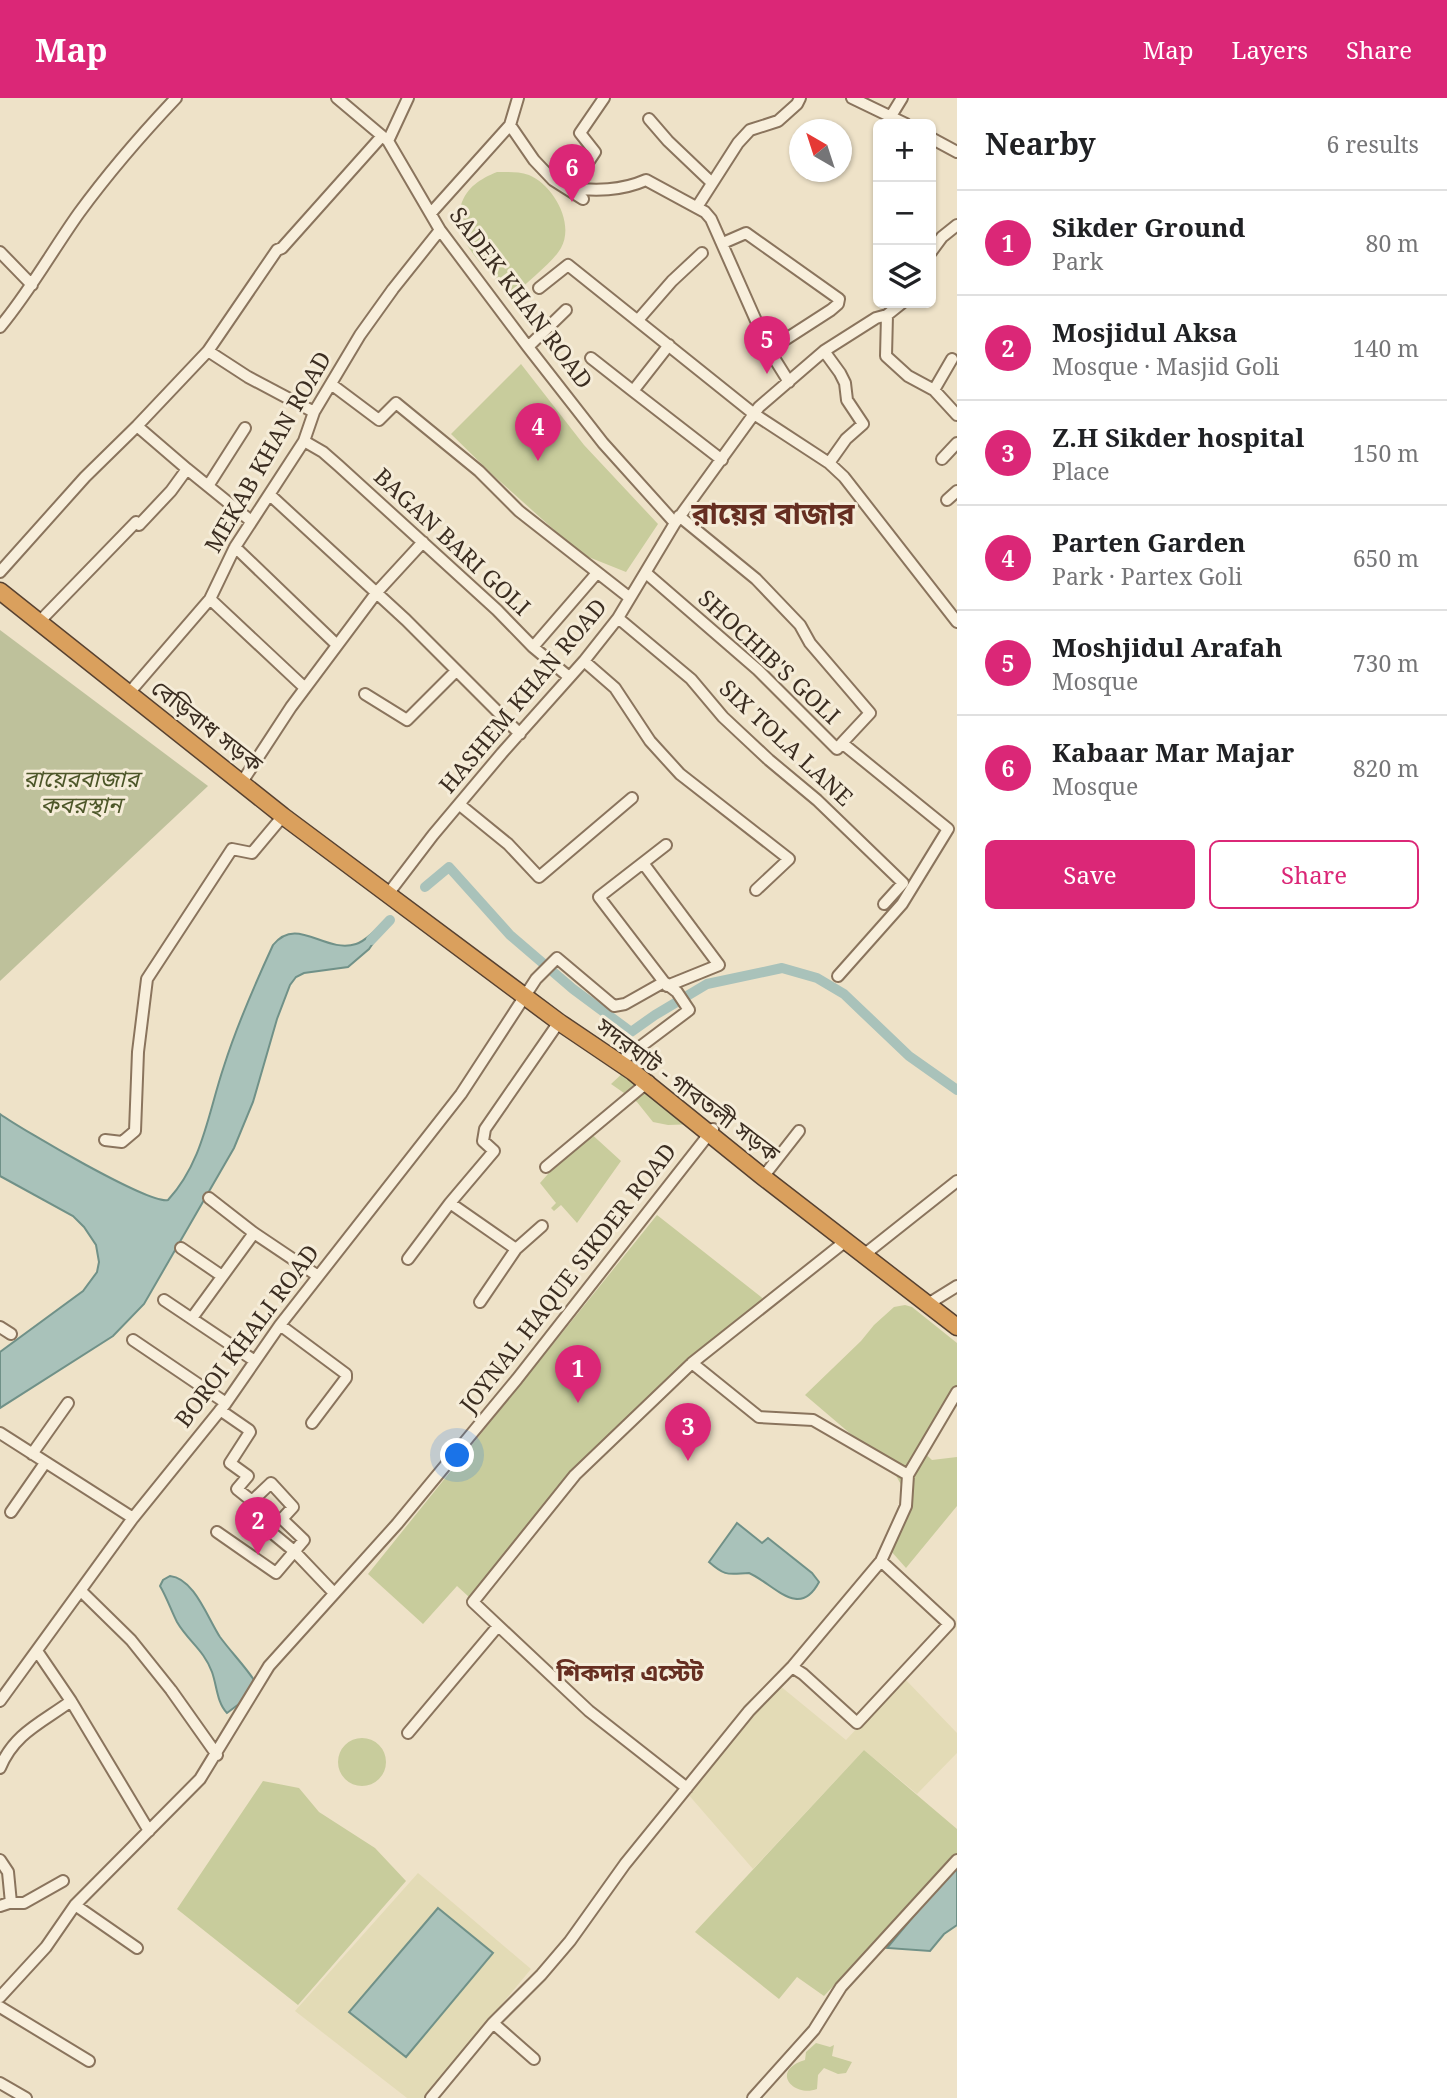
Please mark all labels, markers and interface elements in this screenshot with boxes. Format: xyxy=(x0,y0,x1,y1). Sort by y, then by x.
text: Map xyxy=(35,27,108,72)
text: Map xyxy=(1143,33,1194,66)
text: Layers xyxy=(1232,33,1308,66)
text: Share xyxy=(1346,33,1412,66)
north arrow xyxy=(789,119,852,182)
map controls xyxy=(873,119,936,308)
button: + xyxy=(873,119,936,182)
text: Nearby xyxy=(985,123,1096,164)
text: 6 results xyxy=(1326,128,1419,160)
pin: 6 xyxy=(549,144,595,202)
button: − xyxy=(873,182,936,245)
street label: SADEK KHAN ROAD xyxy=(443,200,601,395)
text: Sikder Ground xyxy=(1052,209,1246,245)
text: 1 xyxy=(1002,227,1015,259)
text: 80 m xyxy=(1366,227,1419,259)
button: layers xyxy=(873,245,936,308)
text: Park xyxy=(1052,245,1103,277)
text: Mosjidul Aksa xyxy=(1052,314,1238,350)
pin: 5 xyxy=(744,316,790,374)
text: 2 xyxy=(1002,332,1015,364)
text: 140 m xyxy=(1353,332,1419,364)
street label: MEKAB KHAN ROAD xyxy=(196,345,338,558)
text: Mosque · Masjid Goli xyxy=(1052,350,1279,382)
pin: 4 xyxy=(515,403,561,461)
text: Z.H Sikder hospital xyxy=(1052,419,1304,455)
text: 3 xyxy=(1002,437,1015,469)
text: 150 m xyxy=(1353,437,1419,469)
text: Place xyxy=(1052,455,1110,487)
street label: BAGAN BARI GOLI xyxy=(368,460,538,622)
district label: রায়ের বাজার xyxy=(690,492,855,533)
text: Parten Garden xyxy=(1052,524,1246,560)
text: 4 xyxy=(1002,542,1015,574)
text: 650 m xyxy=(1353,542,1419,574)
text: Park · Partex Goli xyxy=(1052,560,1242,592)
street label: SHOCHIB'S GOLI xyxy=(692,582,848,731)
street label: HASHEM KHAN ROAD xyxy=(431,591,613,800)
text: Moshjidul Arafah xyxy=(1052,629,1283,665)
text: 5 xyxy=(1002,647,1015,679)
text: 730 m xyxy=(1353,647,1419,679)
text: Mosque xyxy=(1052,665,1138,697)
street label: বেড়িবাধ সড়ক xyxy=(145,672,270,779)
street label: SIX TOLA LANE xyxy=(713,672,860,813)
text: Kabaar Mar Majar xyxy=(1052,734,1294,770)
text: 6 xyxy=(1002,752,1015,784)
text: 820 m xyxy=(1353,752,1419,784)
park label: রায়েরবাজার কবরস্থান xyxy=(23,762,143,820)
text: Mosque xyxy=(1052,770,1138,802)
button: Save xyxy=(985,840,1195,909)
button: Share xyxy=(1209,840,1419,909)
street label: সদরঘাট - গাবতলী সড়ক xyxy=(590,1009,787,1169)
street label: JOYNAL HAQUE SIKDER ROAD xyxy=(451,1136,683,1420)
street label: BOROI KHALI ROAD xyxy=(167,1237,326,1434)
pin: 1 xyxy=(555,1345,601,1403)
pin: 3 xyxy=(665,1403,711,1461)
your location xyxy=(440,1438,474,1472)
pin: 2 xyxy=(235,1497,281,1555)
district label: শিকদার এস্টেট xyxy=(555,1655,704,1688)

